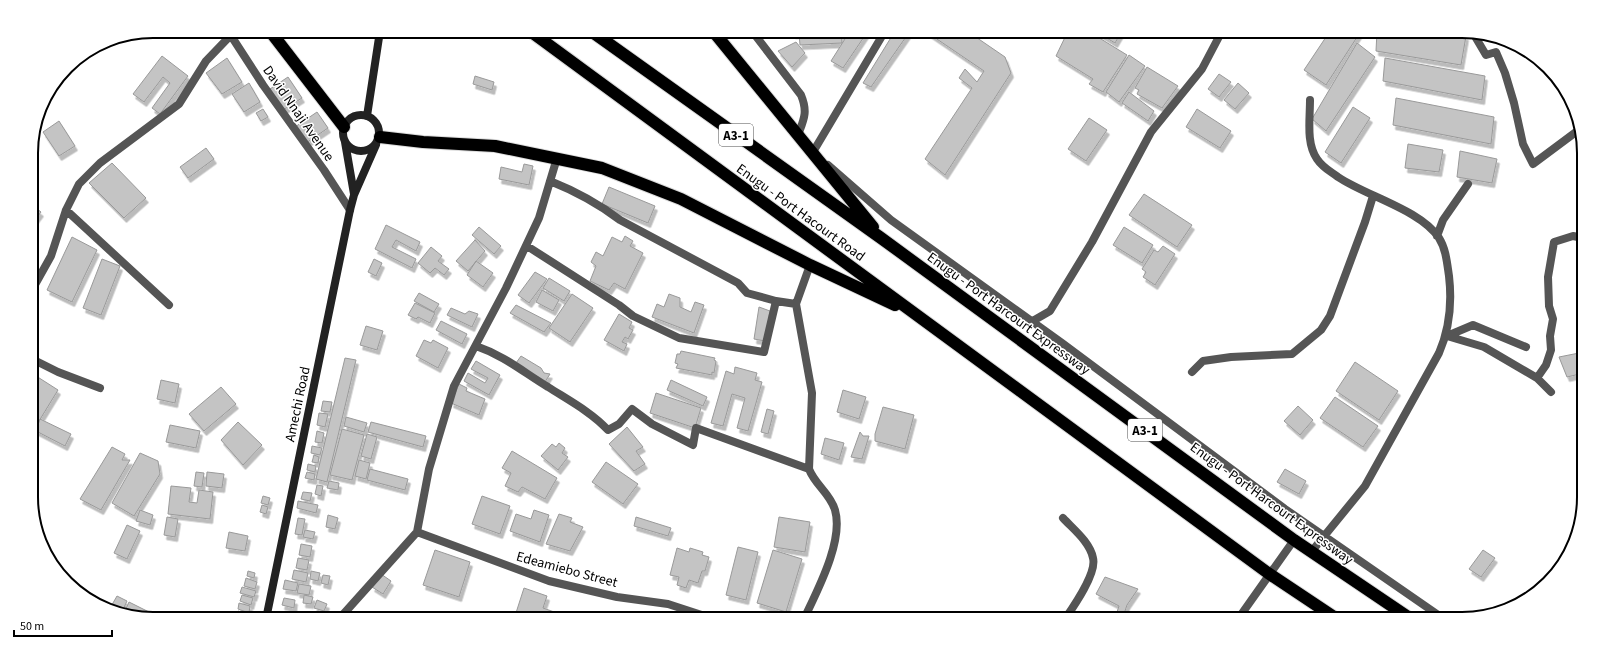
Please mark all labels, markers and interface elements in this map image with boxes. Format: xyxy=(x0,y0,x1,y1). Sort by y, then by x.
street label: David Nnaji Avenue xyxy=(258,62,339,166)
road number: A3-1 xyxy=(719,124,753,146)
street label: Enugu - Port Hacourt Road xyxy=(732,159,869,266)
street label: Enugu - Port Harcourt Expressway xyxy=(923,248,1094,380)
street label: Amechi Road xyxy=(280,365,316,444)
road number: A3-1 xyxy=(1128,419,1162,441)
street label: Enugu - Port Harcourt Expressway xyxy=(1186,438,1357,570)
street label: Edeamiebo Street xyxy=(514,547,620,593)
scale bar xyxy=(14,612,112,638)
text: 50 m xyxy=(20,618,44,635)

